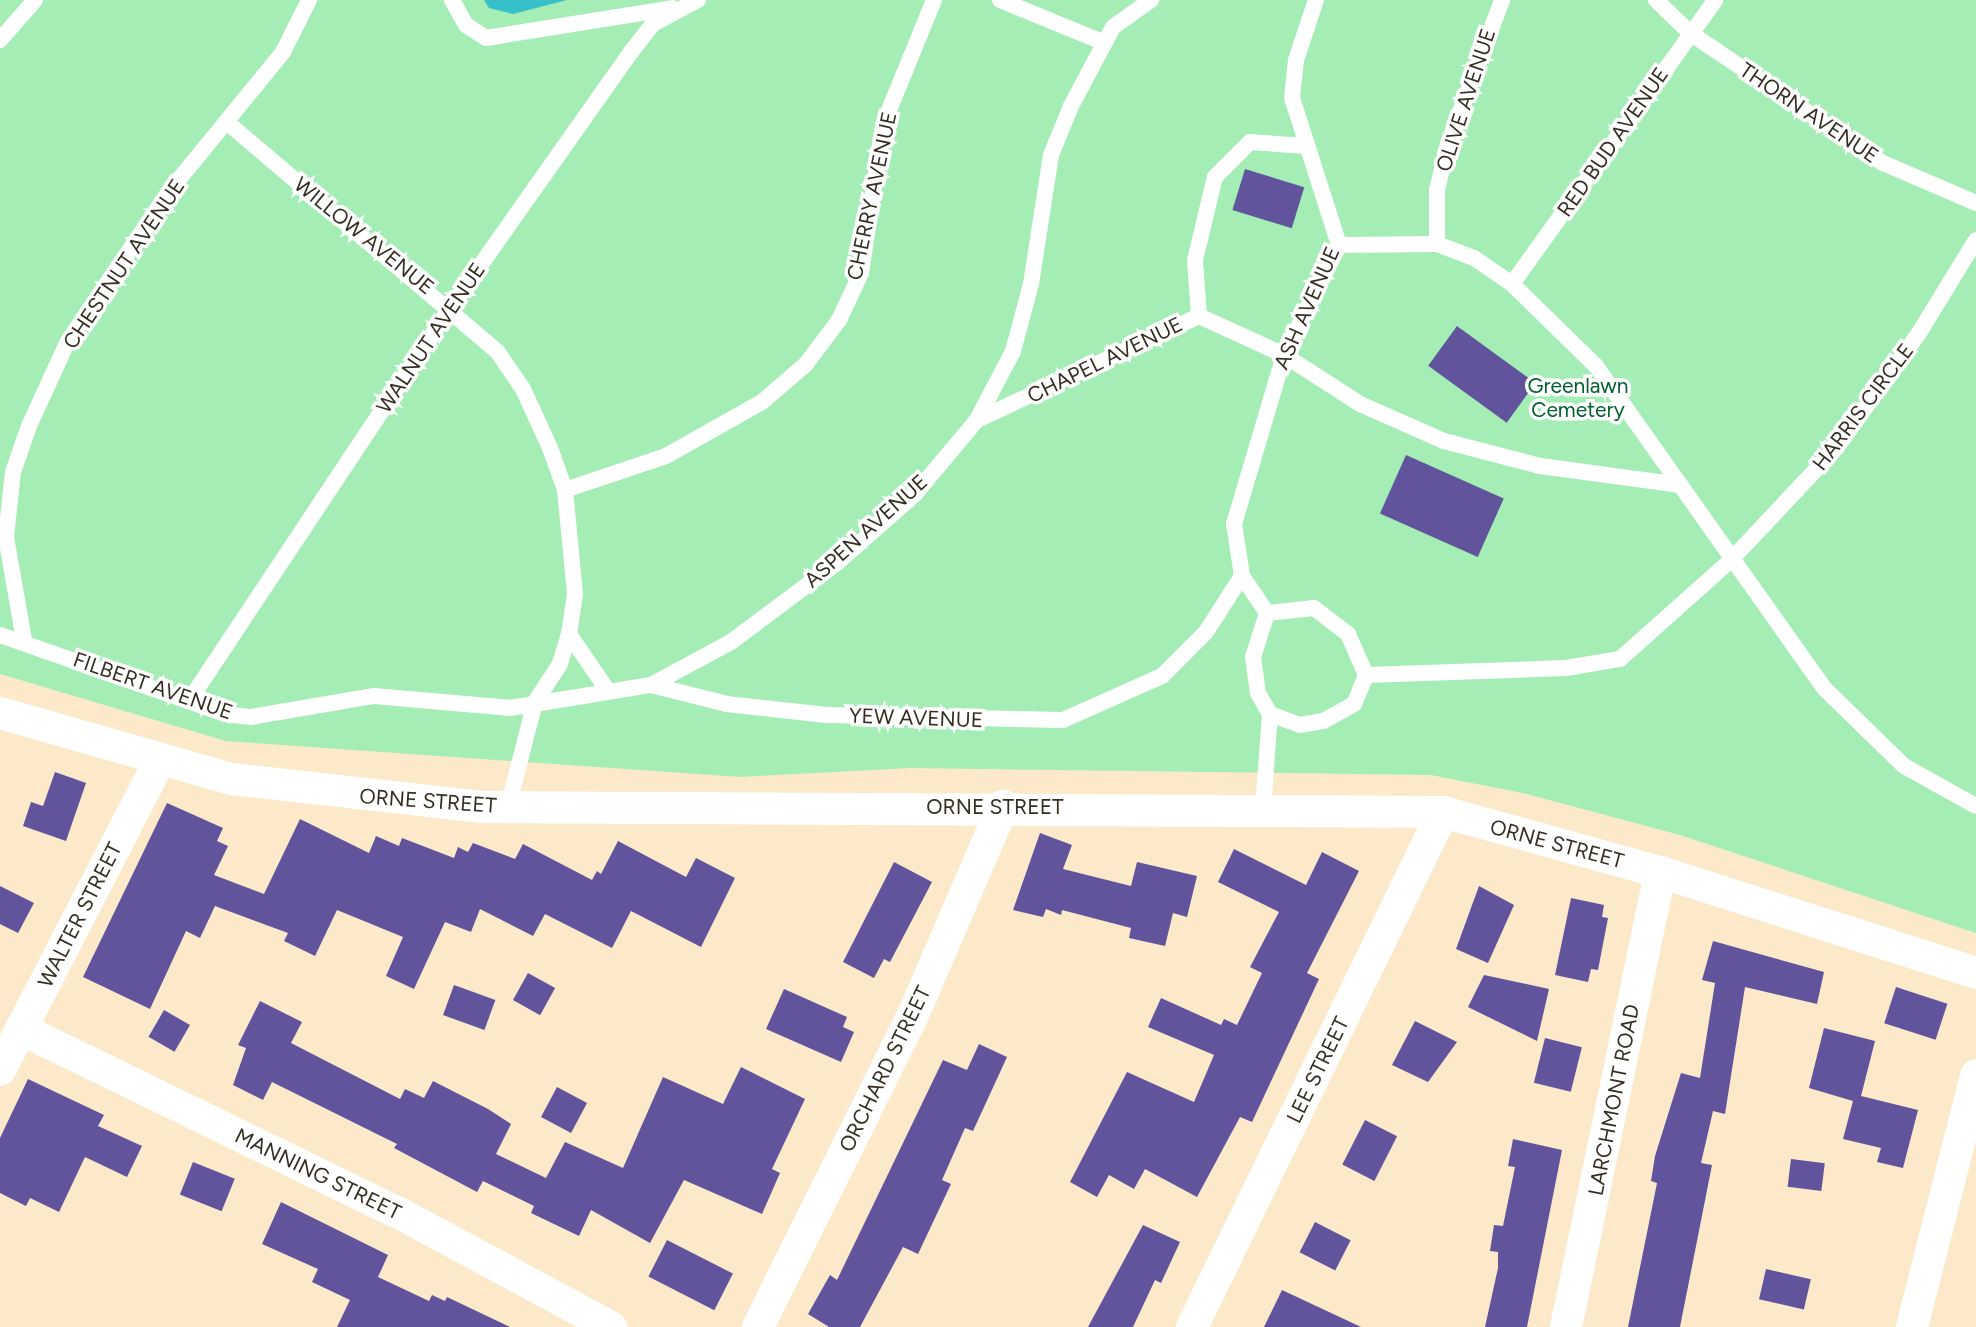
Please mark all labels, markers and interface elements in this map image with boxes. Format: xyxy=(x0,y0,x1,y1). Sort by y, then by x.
street label: OLIVE AVENUE xyxy=(1431,25,1501,175)
street label: THORN AVENUE xyxy=(1735,57,1883,169)
street label: RED BUD AVENUE xyxy=(1552,63,1674,221)
street label: CHERRY AVENUE xyxy=(842,110,902,282)
street label: WILLOW AVENUE xyxy=(289,172,439,300)
street label: CHESTNUT AVENUE xyxy=(58,174,190,354)
street label: ASH AVENUE xyxy=(1269,243,1345,373)
street label: WALNUT AVENUE xyxy=(371,258,491,418)
street label: CHAPEL AVENUE xyxy=(1023,311,1187,409)
street label: HARRIS CIRCLE xyxy=(1807,339,1919,475)
park label: Greenlawn Cemetery xyxy=(1527,373,1629,423)
street label: ASPEN AVENUE xyxy=(799,469,933,593)
street label: FILBERT AVENUE xyxy=(70,647,236,725)
street label: YEW AVENUE xyxy=(848,703,984,733)
street label: ORNE STREET xyxy=(359,784,497,818)
street label: ORNE STREET xyxy=(926,794,1064,820)
street label: ORNE STREET xyxy=(1487,814,1627,874)
street label: WALTER STREET xyxy=(33,838,127,992)
street label: ORCHARD STREET xyxy=(834,982,936,1156)
street label: LARCHMONT ROAD xyxy=(1583,1002,1645,1198)
street label: LEE STREET xyxy=(1281,1013,1355,1127)
street label: MANNING STREET xyxy=(231,1123,405,1225)

